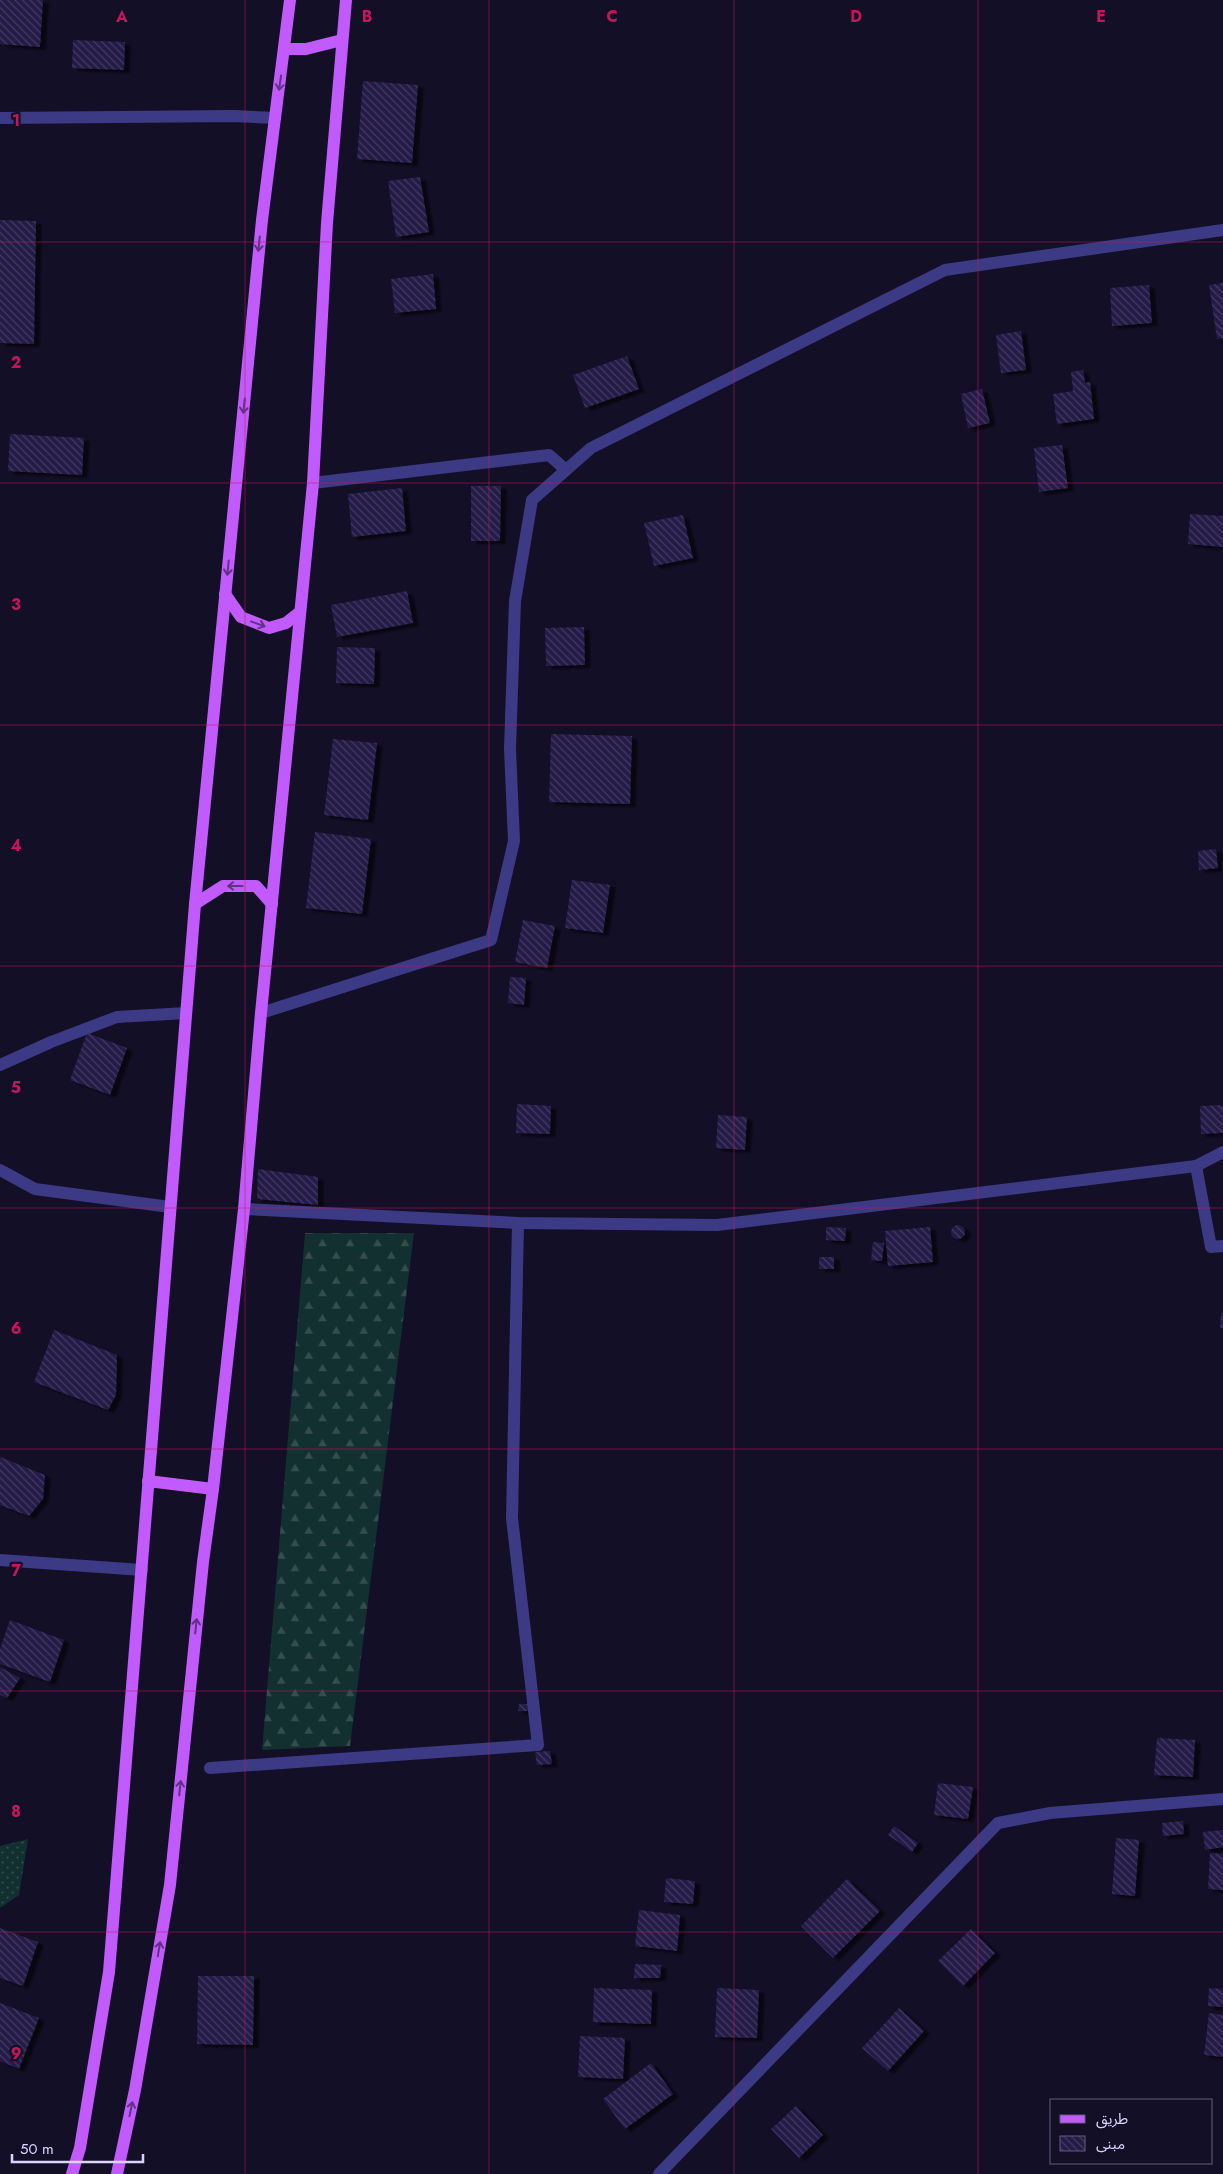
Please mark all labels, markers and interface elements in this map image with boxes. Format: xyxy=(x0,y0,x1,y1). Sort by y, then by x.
text: A xyxy=(115,5,128,28)
text: B xyxy=(362,5,372,28)
text: C xyxy=(606,5,618,28)
text: D xyxy=(850,5,862,28)
text: E xyxy=(1096,5,1106,28)
one-way arrow xyxy=(275,75,285,91)
text: 1 xyxy=(12,109,20,132)
one-way arrow xyxy=(255,236,264,252)
text: 2 xyxy=(11,351,21,374)
one-way arrow xyxy=(239,398,248,414)
one-way arrow xyxy=(223,559,232,575)
text: 3 xyxy=(11,593,21,616)
one-way arrow xyxy=(250,620,266,629)
text: 4 xyxy=(10,834,22,857)
one-way arrow xyxy=(227,881,243,891)
text: 5 xyxy=(11,1076,21,1099)
text: 6 xyxy=(11,1317,21,1340)
text: 7 xyxy=(11,1559,21,1582)
one-way arrow xyxy=(191,1619,201,1635)
one-way arrow xyxy=(175,1780,185,1796)
text: 8 xyxy=(11,1800,21,1823)
one-way arrow xyxy=(155,1942,165,1958)
text: 9 xyxy=(11,2042,21,2065)
legend xyxy=(1050,2099,1213,2164)
one-way arrow xyxy=(127,2102,136,2118)
text: طريق xyxy=(1096,2108,1128,2130)
scale bar xyxy=(12,2132,144,2164)
text: مبنى xyxy=(1096,2133,1125,2155)
text: 50 m xyxy=(20,2138,54,2160)

